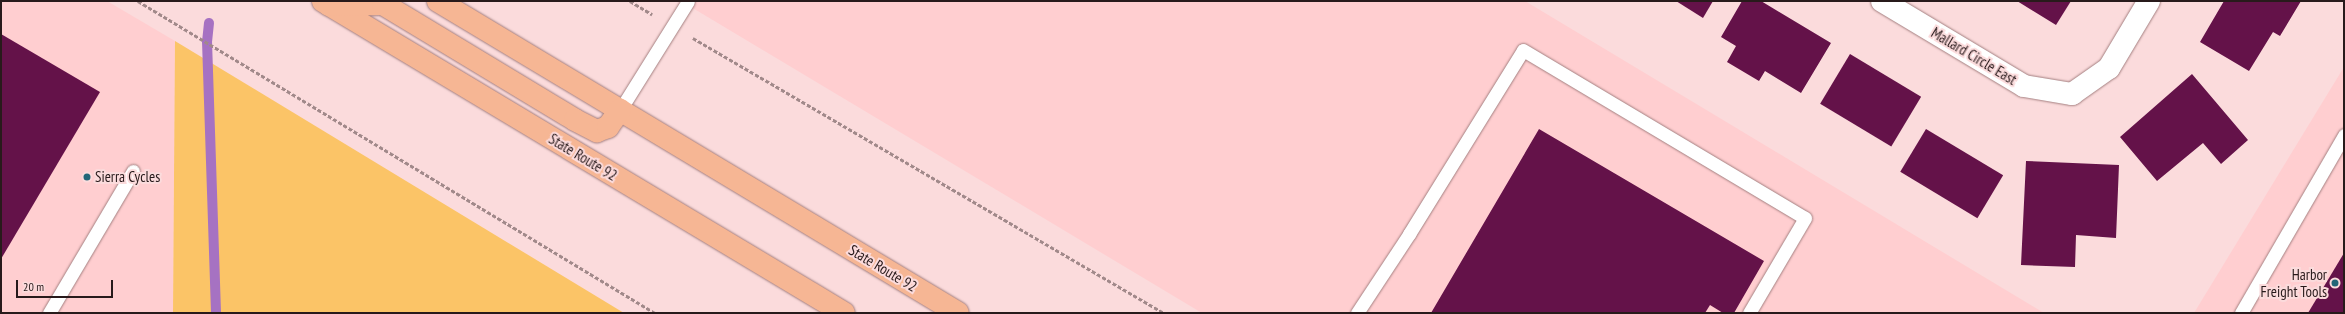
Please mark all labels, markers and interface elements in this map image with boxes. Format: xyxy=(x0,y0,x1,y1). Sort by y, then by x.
street label: Mallard Circle East xyxy=(1928,23,2020,89)
street label: State Route 92 xyxy=(546,130,620,184)
place label: Sierra Cycles xyxy=(95,168,160,186)
marker: Sierra Cycles xyxy=(82,172,92,182)
street label: State Route 92 xyxy=(846,241,920,295)
place label: Harbor Freight Tools xyxy=(2260,265,2327,300)
scale bar xyxy=(18,272,115,298)
marker: Harbor Freight Tools xyxy=(2330,278,2340,288)
text: 20 m xyxy=(23,279,44,294)

